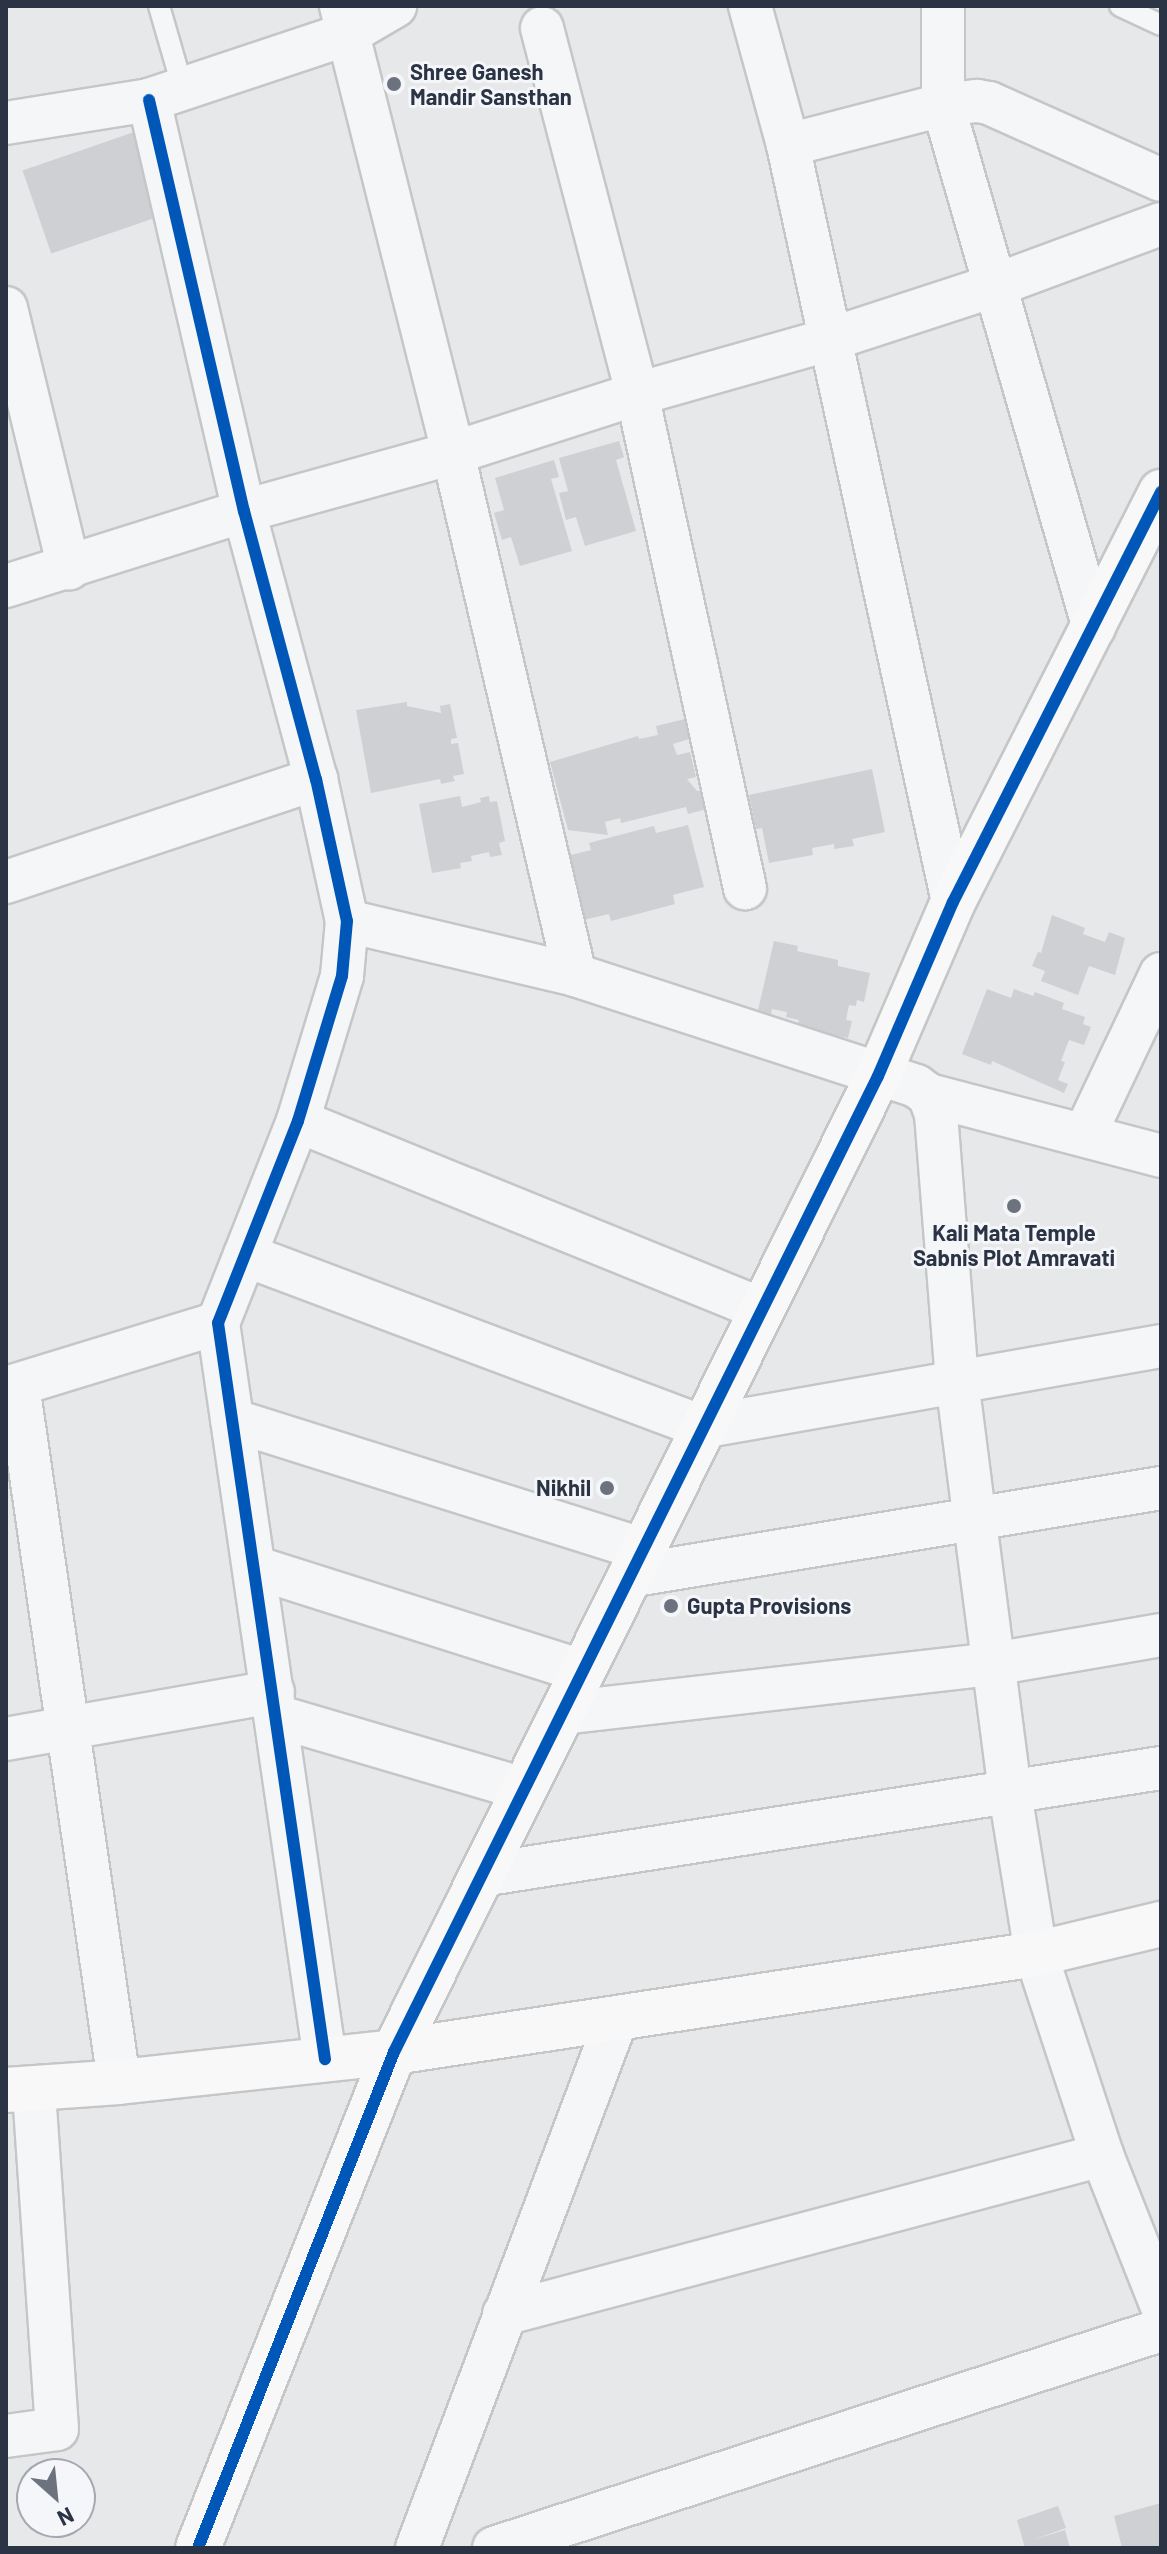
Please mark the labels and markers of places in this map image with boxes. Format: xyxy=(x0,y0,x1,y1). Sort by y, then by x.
place label: Shree Ganesh Mandir Sansthan xyxy=(410,58,572,110)
marker: Shree Ganesh Mandir Sansthan xyxy=(385,75,403,93)
marker: Kali Mata Temple Sabnis Plot Amravati xyxy=(1005,1197,1023,1215)
place label: Kali Mata Temple Sabnis Plot Amravati xyxy=(913,1219,1115,1270)
place label: Nikhil xyxy=(536,1475,591,1501)
marker: Nikhil xyxy=(598,1479,616,1497)
place label: Gupta Provisions xyxy=(687,1593,851,1619)
marker: Gupta Provisions xyxy=(662,1597,680,1615)

